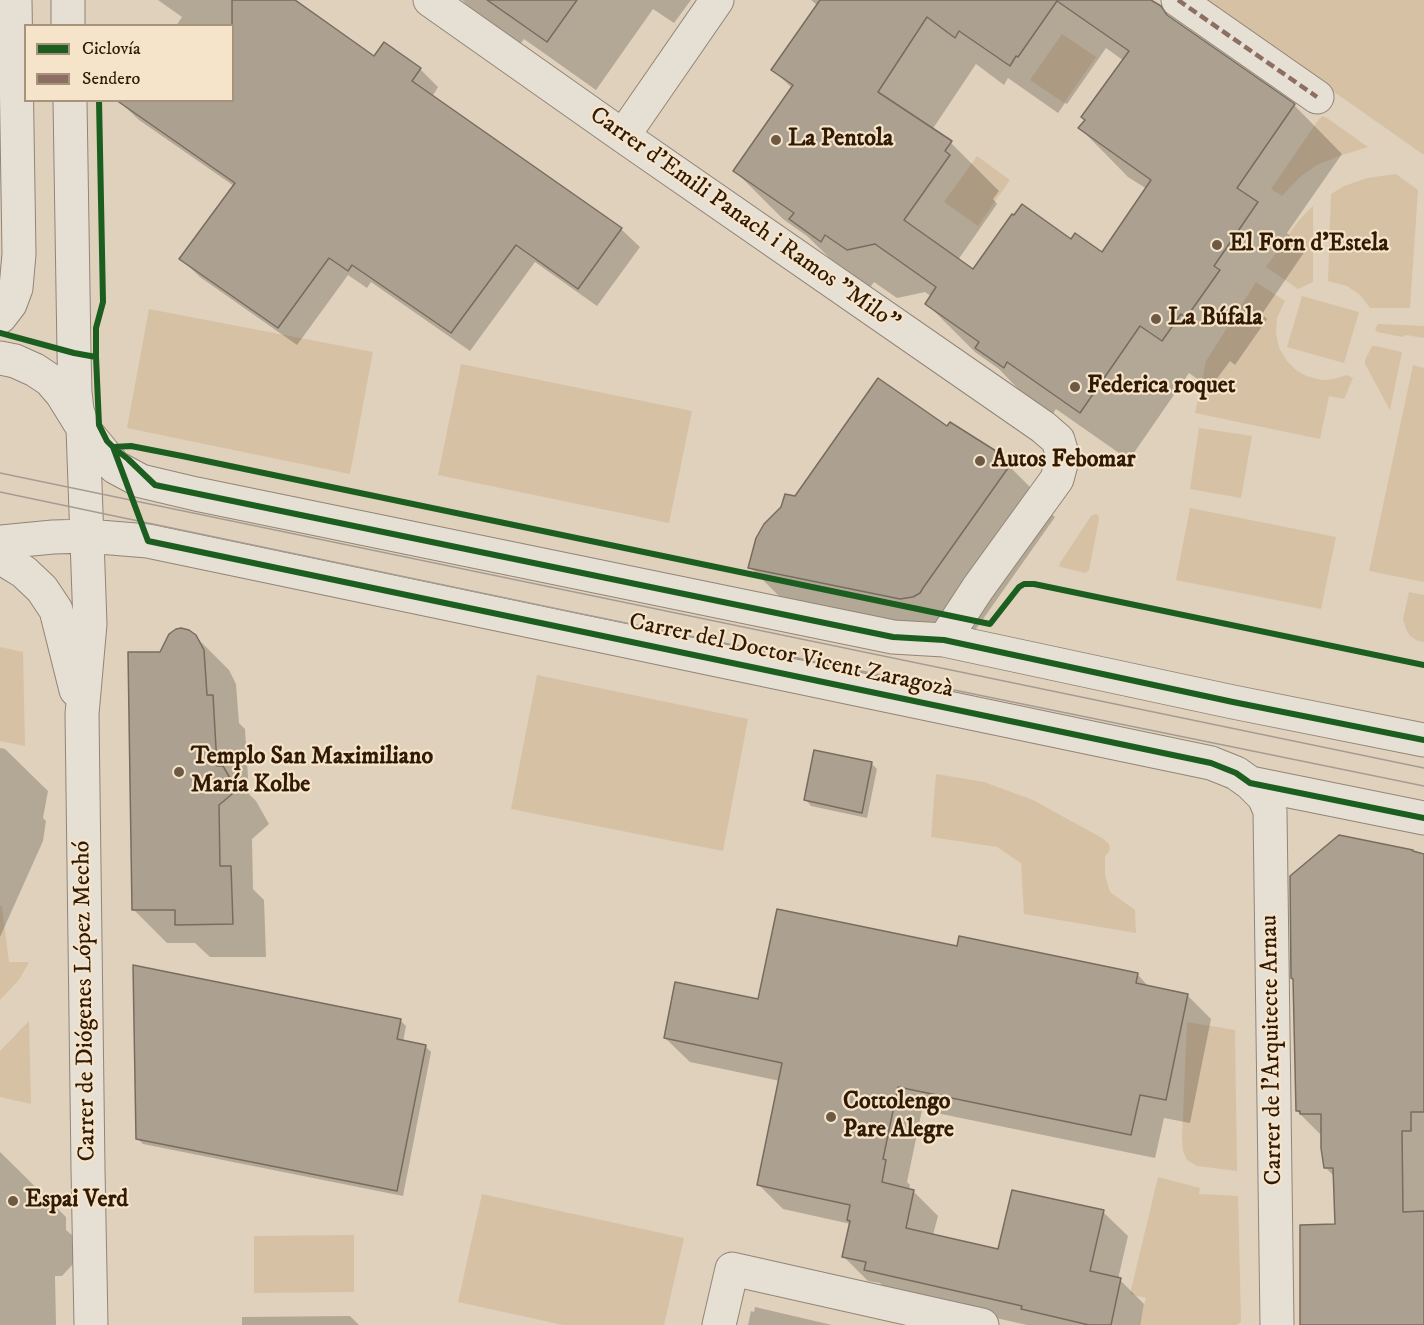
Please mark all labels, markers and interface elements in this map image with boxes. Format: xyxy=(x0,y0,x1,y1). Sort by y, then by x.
legend xyxy=(24,24,234,102)
text: Ciclovía xyxy=(82,38,141,60)
text: Sendero xyxy=(82,68,140,90)
street label: Carrer d'Emili Panach i Ramos "Milo" xyxy=(583,102,905,338)
place label: La Pentola xyxy=(788,126,893,154)
marker: La Pentola xyxy=(769,133,783,147)
place label: El Forn d'Estela xyxy=(1229,231,1389,259)
marker: El Forn d'Estela xyxy=(1210,238,1224,252)
place label: La Búfala xyxy=(1168,305,1263,333)
marker: La Búfala xyxy=(1149,312,1163,326)
place label: Federica roquet xyxy=(1087,373,1235,401)
marker: Federica roquet xyxy=(1068,380,1082,394)
place label: Autos Febomar xyxy=(992,447,1136,475)
marker: Autos Febomar xyxy=(973,454,987,468)
street label: Carrer del Doctor Vicent Zaragozà xyxy=(626,609,956,705)
place label: Templo San Maximiliano María Kolbe xyxy=(191,744,433,800)
marker: Templo San Maximiliano María Kolbe xyxy=(172,765,186,779)
street label: Carrer de Diógenes López Mechó xyxy=(69,840,103,1162)
street label: Carrer de l'Arquitecte Arnau xyxy=(1256,914,1290,1186)
place label: Cottolengo Pare Alegre xyxy=(843,1089,954,1145)
marker: Cottolengo Pare Alegre xyxy=(824,1110,838,1124)
place label: Espai Verd xyxy=(25,1187,128,1215)
marker: Espai Verd xyxy=(6,1194,20,1208)

